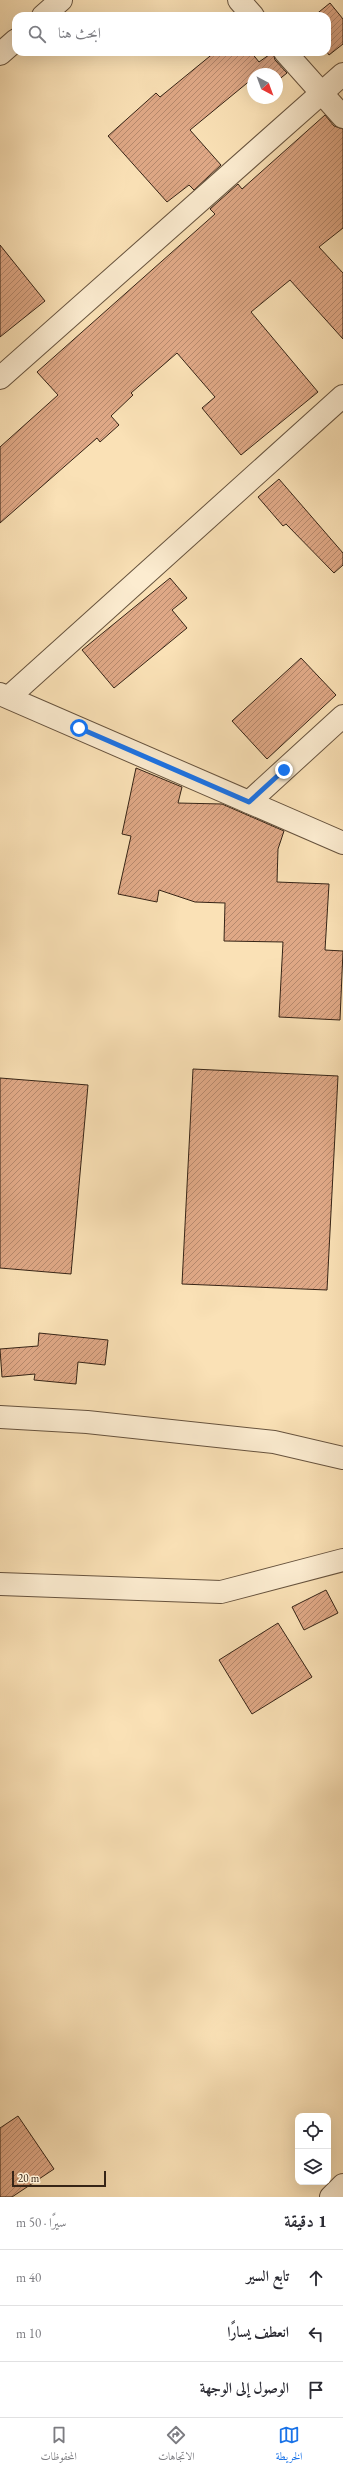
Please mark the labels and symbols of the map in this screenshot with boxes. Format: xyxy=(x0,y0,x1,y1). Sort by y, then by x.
north arrow xyxy=(247,68,283,104)
route start xyxy=(70,719,88,737)
route end xyxy=(275,761,293,779)
scale bar xyxy=(12,2169,106,2188)

